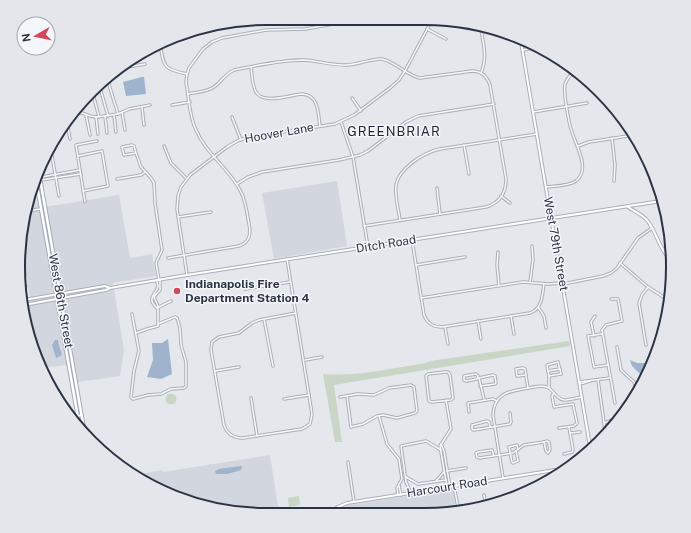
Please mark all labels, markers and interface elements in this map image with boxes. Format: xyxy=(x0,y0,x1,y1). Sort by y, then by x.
north arrow xyxy=(16,16,56,56)
text: N xyxy=(20,32,33,43)
street label: Hoover Lane xyxy=(243,120,315,146)
district label: GREENBRIAR xyxy=(347,124,441,139)
street label: West 79th Street xyxy=(541,196,571,292)
street label: Ditch Road xyxy=(355,232,417,256)
street label: West 86th Street xyxy=(46,253,76,350)
place label: Indianapolis Fire Department Station 4 xyxy=(185,277,309,305)
marker: Indianapolis Fire Department Station 4 xyxy=(172,286,182,296)
street label: Harcourt Road xyxy=(406,474,488,500)

